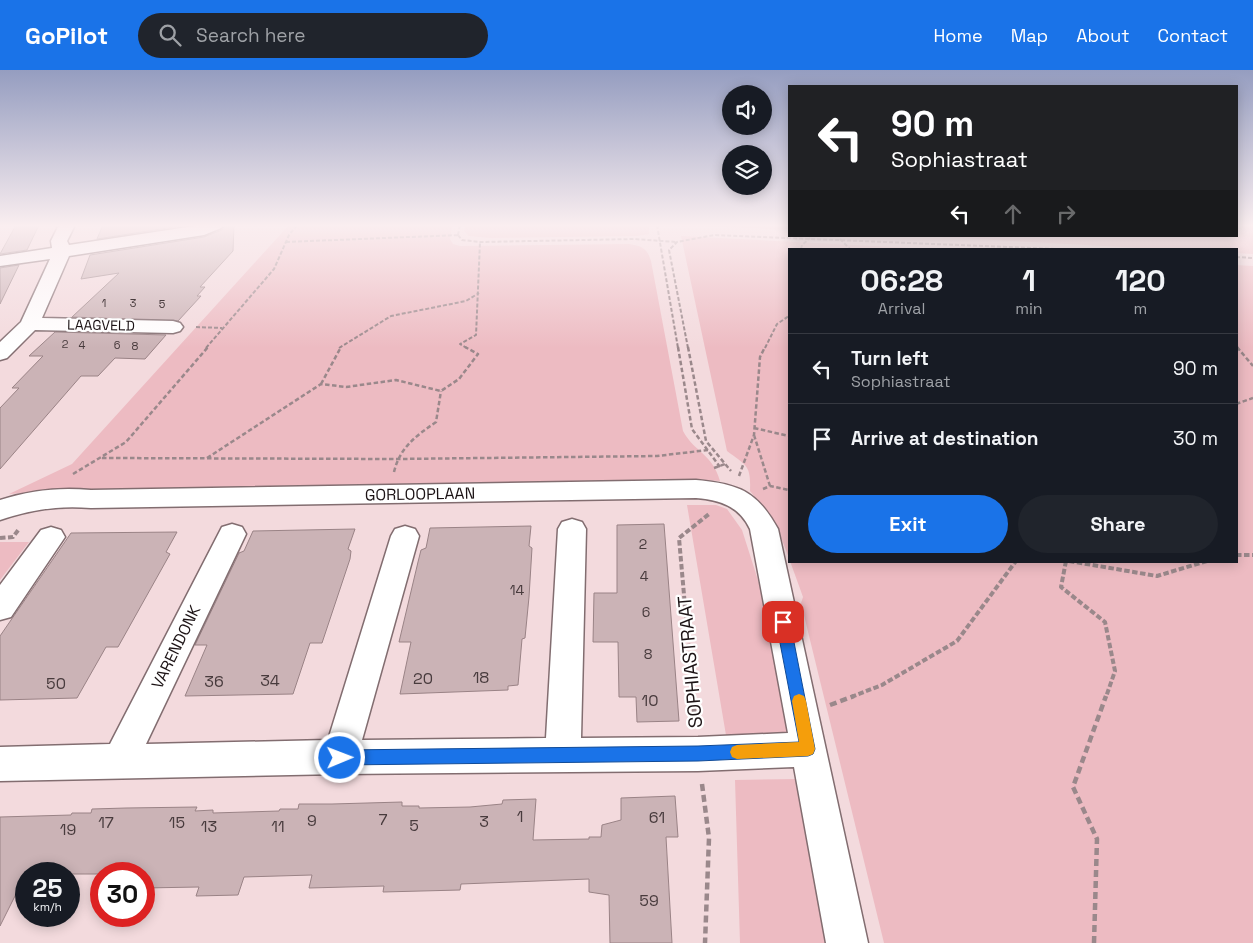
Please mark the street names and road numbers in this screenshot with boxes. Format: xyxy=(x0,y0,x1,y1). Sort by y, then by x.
street label: LAAGVELD xyxy=(67,315,135,335)
street label: GORLOOPLAAN xyxy=(365,483,475,505)
street label: SOPHIASTRAAT xyxy=(672,595,708,729)
street label: VARENDONK xyxy=(147,601,205,692)

